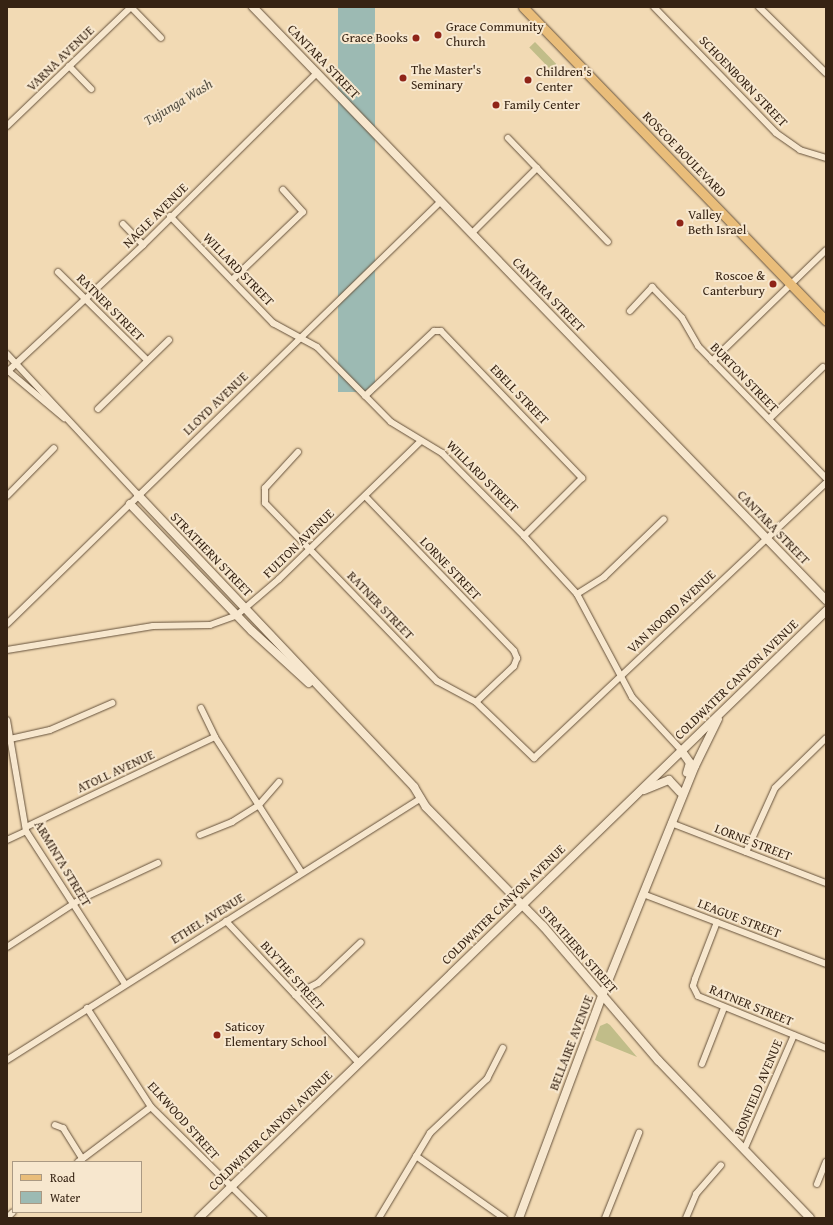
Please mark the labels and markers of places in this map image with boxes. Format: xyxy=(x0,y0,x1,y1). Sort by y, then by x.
place label: Grace Community Church xyxy=(446,20,544,51)
place label: Grace Books xyxy=(342,30,408,46)
marker: Grace Community Church xyxy=(433,30,443,40)
marker: Grace Books xyxy=(411,33,421,43)
place label: The Master's Seminary xyxy=(411,63,481,94)
place label: Children's Center xyxy=(536,65,592,96)
marker: The Master's Seminary xyxy=(398,73,408,83)
marker: Children's Center xyxy=(523,75,533,85)
place label: Family Center xyxy=(504,97,580,113)
marker: Family Center xyxy=(491,100,501,110)
place label: Valley Beth Israel xyxy=(688,208,747,239)
marker: Valley Beth Israel xyxy=(675,218,685,228)
place label: Roscoe & Canterbury xyxy=(703,269,765,300)
marker: Roscoe & Canterbury xyxy=(768,279,778,289)
place label: Saticoy Elementary School xyxy=(225,1020,327,1051)
marker: Saticoy Elementary School xyxy=(212,1030,222,1040)

